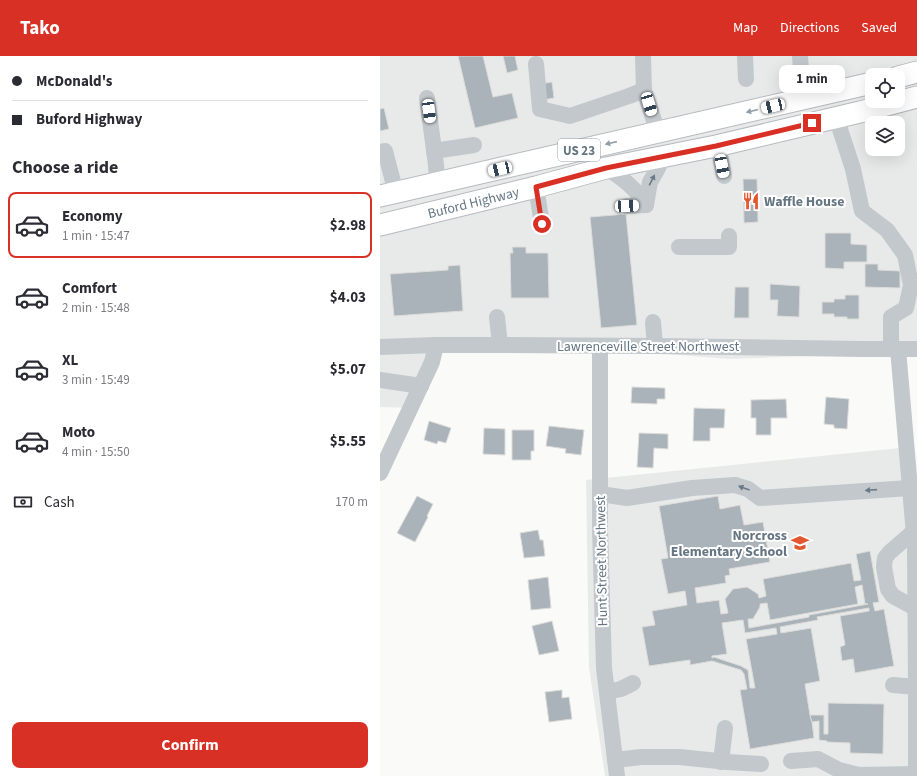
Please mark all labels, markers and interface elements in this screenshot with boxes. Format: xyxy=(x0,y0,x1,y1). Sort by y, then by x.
text: Tako xyxy=(20,15,60,42)
text: Map xyxy=(733,18,758,38)
text: Directions xyxy=(780,18,839,38)
text: Saved xyxy=(861,18,897,38)
callout: 1 min xyxy=(779,65,845,93)
map controls xyxy=(865,68,905,156)
button: locate xyxy=(865,68,905,108)
text: 1 min xyxy=(796,70,828,88)
text: McDonald's xyxy=(36,71,113,92)
car xyxy=(640,91,658,117)
car xyxy=(760,97,786,115)
car xyxy=(421,98,437,124)
one-way arrow xyxy=(746,108,758,114)
text: Buford Highway xyxy=(36,109,142,130)
route end xyxy=(803,114,821,132)
button: layers xyxy=(865,116,905,156)
road number: US 23 xyxy=(558,139,600,161)
one-way arrow xyxy=(604,140,617,146)
car xyxy=(714,153,730,179)
text: Choose a ride xyxy=(12,155,118,180)
car xyxy=(487,160,513,178)
one-way arrow xyxy=(649,174,655,185)
street label: Buford Highway xyxy=(426,182,522,224)
restaurant icon: Waffle House xyxy=(741,191,761,211)
place label: Waffle House xyxy=(764,192,844,212)
car xyxy=(615,199,639,213)
text: Economy xyxy=(62,206,123,227)
icon: car xyxy=(14,207,50,243)
text: $2.98 xyxy=(330,215,366,236)
route start xyxy=(533,215,551,233)
text: 1 min · 15:47 xyxy=(62,227,130,245)
text: Comfort xyxy=(62,278,117,299)
icon: car xyxy=(14,279,50,315)
text: $4.03 xyxy=(330,287,366,308)
text: 2 min · 15:48 xyxy=(62,299,130,317)
street label: Lawrenceville Street Northwest xyxy=(557,337,739,357)
text: XL xyxy=(62,350,78,371)
icon: car xyxy=(14,351,50,387)
text: $5.07 xyxy=(330,359,366,380)
text: 3 min · 15:49 xyxy=(62,371,130,389)
text: Moto xyxy=(62,422,95,443)
icon: car xyxy=(14,423,50,459)
text: $5.55 xyxy=(330,431,366,452)
text: 4 min · 15:50 xyxy=(62,443,130,461)
one-way arrow xyxy=(738,485,750,491)
one-way arrow xyxy=(865,487,877,494)
icon: cash xyxy=(12,491,34,513)
text: Cash xyxy=(44,492,75,513)
text: 170 m xyxy=(335,493,368,511)
street label: Hunt Street Northwest xyxy=(591,495,613,627)
place label: Norcross Elementary School xyxy=(671,526,787,562)
school or university icon: Norcross Elementary School xyxy=(790,533,810,553)
button: Confirm xyxy=(12,722,368,768)

